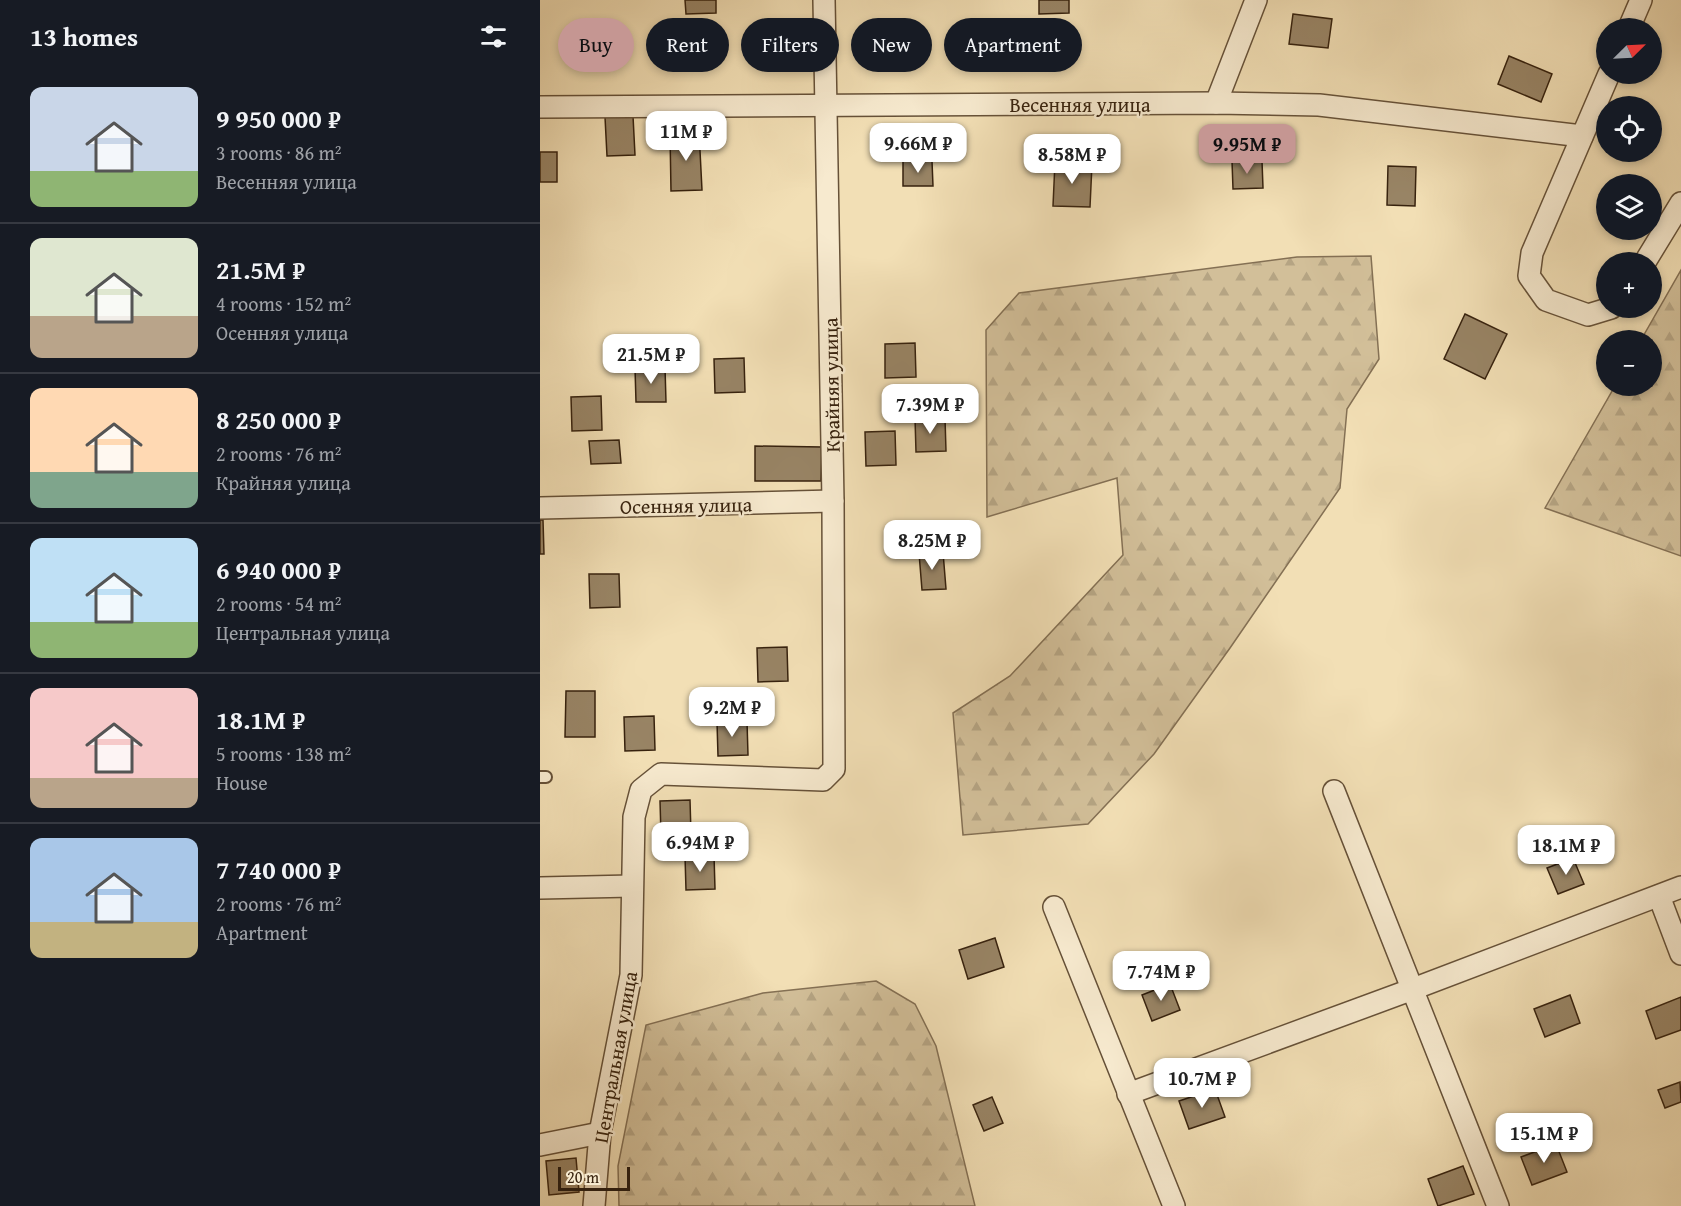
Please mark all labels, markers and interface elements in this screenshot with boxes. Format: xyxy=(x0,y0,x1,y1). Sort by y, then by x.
text: 13 homes xyxy=(30,17,138,56)
chip: Buy xyxy=(558,18,634,72)
chip: Rent xyxy=(646,18,729,72)
chip: Filters xyxy=(741,18,839,72)
chip: New xyxy=(851,18,932,72)
chip: Apartment xyxy=(944,18,1082,72)
north arrow xyxy=(1596,18,1662,84)
map controls xyxy=(1596,18,1662,396)
icon: filters xyxy=(477,20,510,53)
street label: Весенняя улица xyxy=(1010,90,1151,119)
button: locate xyxy=(1596,96,1662,162)
text: 9 950 000 ₽ xyxy=(216,99,341,138)
icon: home xyxy=(78,111,150,183)
pin: 11M ₽ xyxy=(644,111,728,162)
text: 11M ₽ xyxy=(660,116,712,145)
pin: 9.66M ₽ xyxy=(863,123,973,174)
pin: 9.95M ₽ xyxy=(1192,124,1302,175)
text: 9.66M ₽ xyxy=(884,128,952,157)
text: 9.95M ₽ xyxy=(1213,129,1281,158)
pin: 8.58M ₽ xyxy=(1017,134,1127,185)
text: 3 rooms · 86 m² xyxy=(216,138,342,167)
text: 8.58M ₽ xyxy=(1038,139,1106,168)
text: Весенняя улица xyxy=(216,167,357,196)
button: layers xyxy=(1596,174,1662,240)
text: 21.5M ₽ xyxy=(216,250,305,289)
button: + xyxy=(1596,252,1662,318)
icon: home xyxy=(78,262,150,334)
text: 4 rooms · 152 m² xyxy=(216,289,351,318)
street label: Крайняя улица xyxy=(815,317,847,453)
text: Осенняя улица xyxy=(216,318,348,347)
button: − xyxy=(1596,330,1662,396)
pin: 21.5M ₽ xyxy=(596,334,706,385)
text: 21.5M ₽ xyxy=(617,339,685,368)
pin: 7.39M ₽ xyxy=(875,384,985,435)
text: 7.39M ₽ xyxy=(896,389,964,418)
text: 8 250 000 ₽ xyxy=(216,400,341,439)
icon: home xyxy=(78,412,150,484)
text: 2 rooms · 76 m² xyxy=(216,439,342,468)
text: Крайняя улица xyxy=(216,468,351,497)
street label: Осенняя улица xyxy=(620,489,753,521)
pin: 8.25M ₽ xyxy=(877,520,987,571)
text: 8.25M ₽ xyxy=(898,525,966,554)
text: 6 940 000 ₽ xyxy=(216,550,341,589)
icon: home xyxy=(78,562,150,634)
text: 2 rooms · 54 m² xyxy=(216,589,342,618)
text: Центральная улица xyxy=(216,618,390,647)
pin: 9.2M ₽ xyxy=(683,687,781,738)
text: 9.2M ₽ xyxy=(703,692,761,721)
text: 18.1M ₽ xyxy=(216,700,305,739)
icon: home xyxy=(78,712,150,784)
text: 5 rooms · 138 m² xyxy=(216,739,351,768)
text: House xyxy=(216,768,268,797)
pin: 6.94M ₽ xyxy=(645,822,755,873)
pin: 18.1M ₽ xyxy=(1511,825,1621,876)
text: 6.94M ₽ xyxy=(666,827,734,856)
text: 18.1M ₽ xyxy=(1532,830,1600,859)
text: 7 740 000 ₽ xyxy=(216,850,341,889)
icon: home xyxy=(78,862,150,934)
text: 2 rooms · 76 m² xyxy=(216,889,342,918)
text: Apartment xyxy=(216,918,308,947)
pin: 7.74M ₽ xyxy=(1106,951,1216,1002)
text: 7.74M ₽ xyxy=(1127,956,1195,985)
street label: Центральная улица xyxy=(586,968,644,1145)
pin: 10.7M ₽ xyxy=(1147,1058,1257,1109)
text: 10.7M ₽ xyxy=(1168,1063,1236,1092)
pin: 15.1M ₽ xyxy=(1489,1113,1599,1164)
text: 15.1M ₽ xyxy=(1510,1118,1578,1147)
scale bar xyxy=(558,1164,630,1192)
text: 20 m xyxy=(567,1165,599,1189)

